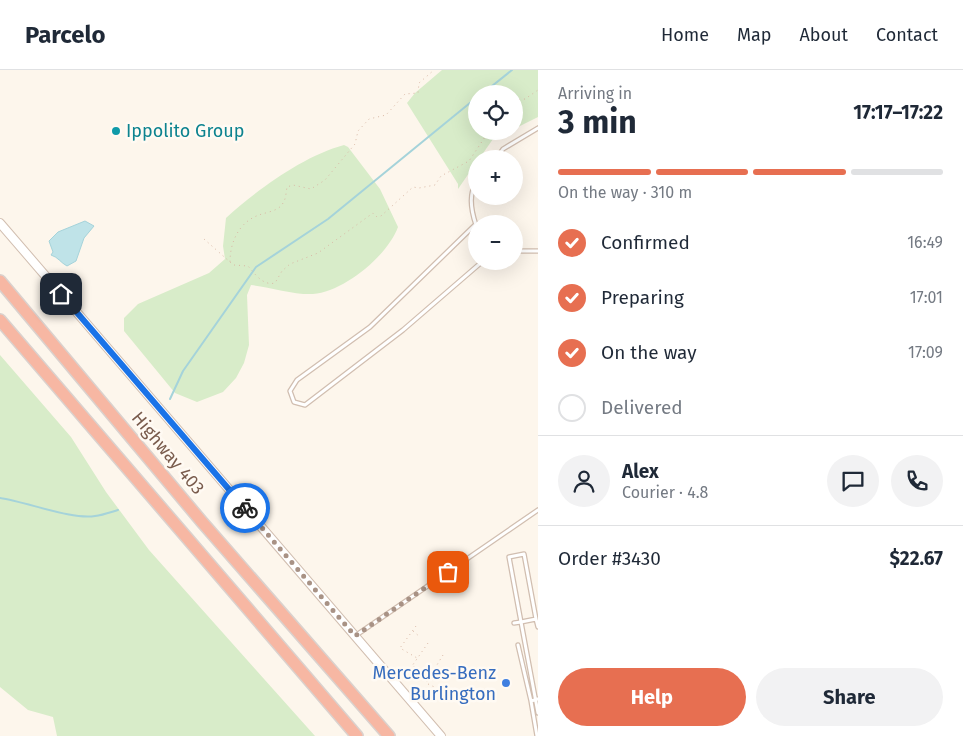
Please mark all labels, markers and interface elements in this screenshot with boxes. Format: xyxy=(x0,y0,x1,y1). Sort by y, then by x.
text: Parcelo xyxy=(25,21,106,49)
text: Home xyxy=(661,24,709,46)
text: Map xyxy=(737,24,771,46)
text: About xyxy=(799,24,848,46)
text: Contact xyxy=(876,24,938,46)
text: Arriving in xyxy=(558,84,632,103)
map controls xyxy=(468,85,523,270)
button: locate xyxy=(468,85,523,140)
text: 17:17–17:22 xyxy=(853,101,943,124)
text: 3 min xyxy=(558,103,637,141)
place label: Ippolito Group xyxy=(126,120,245,142)
marker: Ippolito Group xyxy=(110,125,122,137)
button: + xyxy=(468,150,523,205)
text: On the way · 310 m xyxy=(558,183,692,202)
button: − xyxy=(468,215,523,270)
icon: check xyxy=(558,229,586,257)
text: Confirmed xyxy=(601,231,690,254)
text: 16:49 xyxy=(907,233,943,252)
pin xyxy=(40,273,82,315)
icon: home xyxy=(47,280,75,308)
icon: check xyxy=(558,284,586,312)
text: Preparing xyxy=(601,286,684,309)
text: 17:01 xyxy=(910,288,943,307)
icon: check xyxy=(558,339,586,367)
text: On the way xyxy=(601,341,697,364)
text: 17:09 xyxy=(908,343,943,362)
text: Delivered xyxy=(601,396,683,419)
street label: Highway 403 xyxy=(127,407,209,499)
button: person xyxy=(558,455,610,507)
button: chat xyxy=(827,455,879,507)
button: phone xyxy=(891,455,943,507)
text: Alex xyxy=(622,460,659,483)
courier xyxy=(220,483,270,533)
text: Courier · 4.8 xyxy=(622,483,708,502)
icon: bike xyxy=(231,494,259,522)
text: Order #3430 xyxy=(558,547,661,570)
text: $22.67 xyxy=(890,547,943,570)
pin xyxy=(427,551,469,593)
icon: bag xyxy=(434,558,462,586)
place label: Mercedes-Benz Burlington xyxy=(373,662,496,705)
button: Help xyxy=(558,668,746,726)
button: Share xyxy=(756,668,943,726)
marker: Mercedes-Benz Burlington xyxy=(500,677,512,689)

